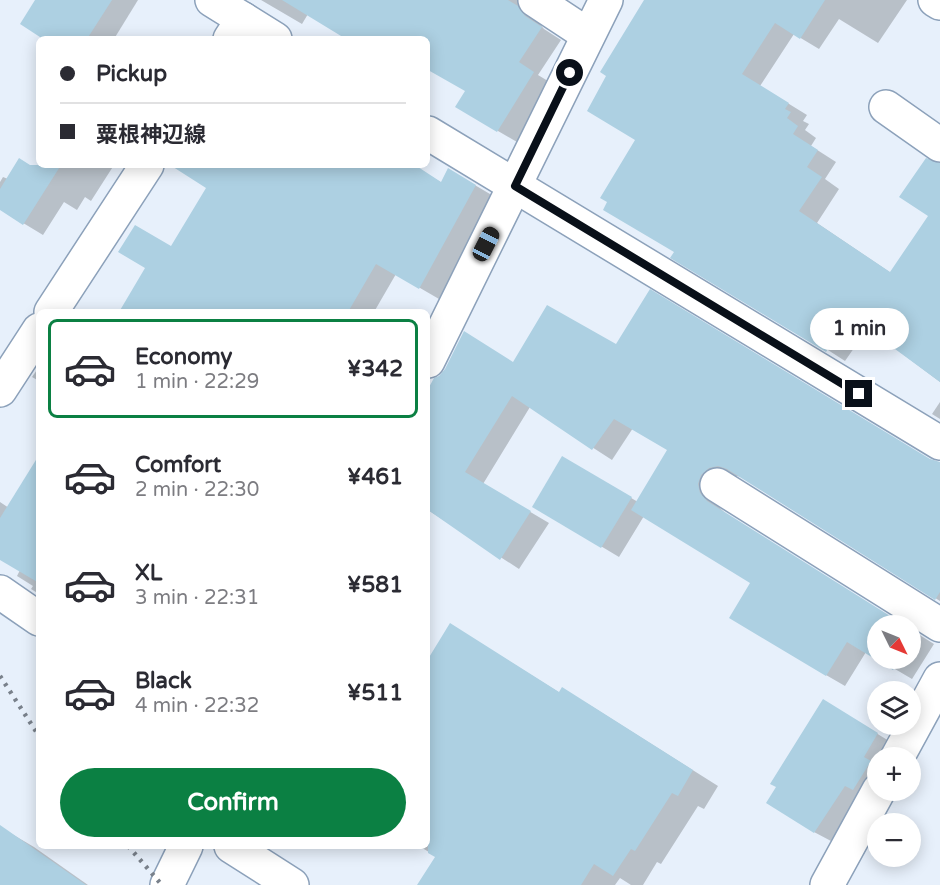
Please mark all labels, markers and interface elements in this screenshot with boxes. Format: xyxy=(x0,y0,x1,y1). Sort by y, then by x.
route start xyxy=(556,59,583,86)
text: Pickup xyxy=(96,61,167,87)
text: 粟根神辺線 xyxy=(96,122,206,148)
car xyxy=(470,224,502,264)
callout: 1 min xyxy=(810,307,908,349)
text: 1 min xyxy=(833,317,886,341)
icon: car xyxy=(63,342,117,396)
text: Economy xyxy=(135,344,232,370)
text: ¥342 xyxy=(347,356,403,382)
text: 1 min · 22:29 xyxy=(135,370,259,394)
route end xyxy=(845,380,872,407)
icon: car xyxy=(63,450,117,504)
text: Comfort xyxy=(135,452,221,478)
text: ¥461 xyxy=(347,464,403,490)
text: 2 min · 22:30 xyxy=(135,478,259,502)
icon: car xyxy=(63,558,117,612)
text: XL xyxy=(135,560,162,586)
text: ¥581 xyxy=(347,572,403,598)
text: 3 min · 22:31 xyxy=(135,586,259,610)
north arrow xyxy=(867,615,921,669)
map controls xyxy=(867,615,921,867)
icon: car xyxy=(63,666,117,720)
text: Black xyxy=(135,668,192,694)
text: ¥511 xyxy=(347,680,403,706)
button: layers xyxy=(867,681,921,735)
text: 4 min · 22:32 xyxy=(135,694,259,718)
button: + xyxy=(867,747,921,801)
button: Confirm xyxy=(60,768,406,837)
button: − xyxy=(867,813,921,867)

